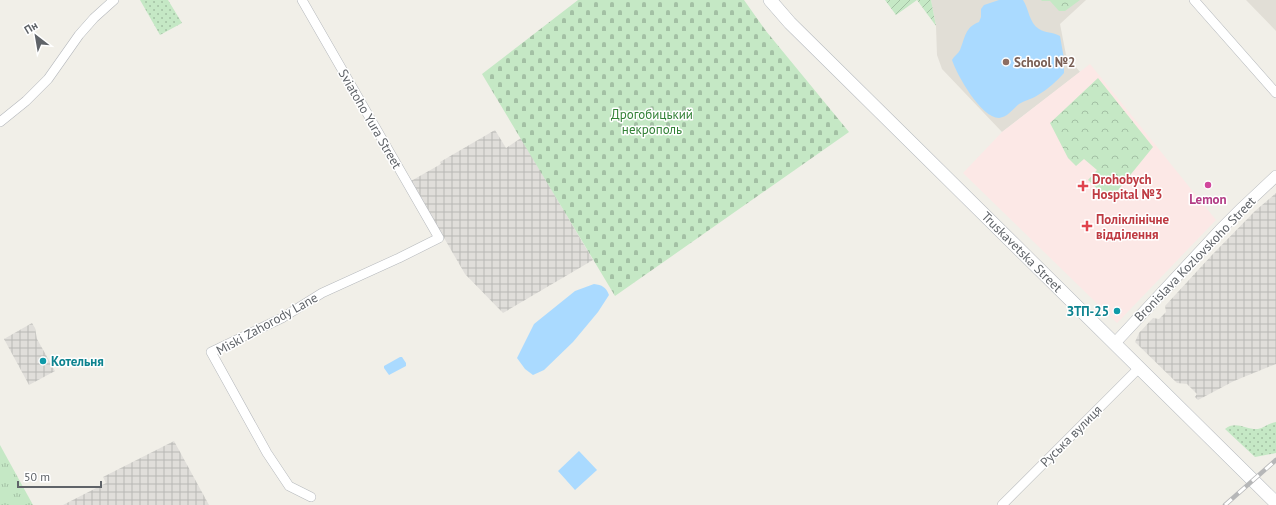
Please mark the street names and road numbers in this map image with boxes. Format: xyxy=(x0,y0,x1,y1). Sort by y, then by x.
street label: Sviatoho Yura Street xyxy=(335,66,406,172)
street label: Bronislava Kozlovskoho Street xyxy=(1131,192,1260,325)
street label: Truskavetska Street xyxy=(978,208,1066,296)
street label: Miski Zahorody Lane xyxy=(213,289,321,359)
street label: Руська вулиця xyxy=(1037,402,1105,470)

